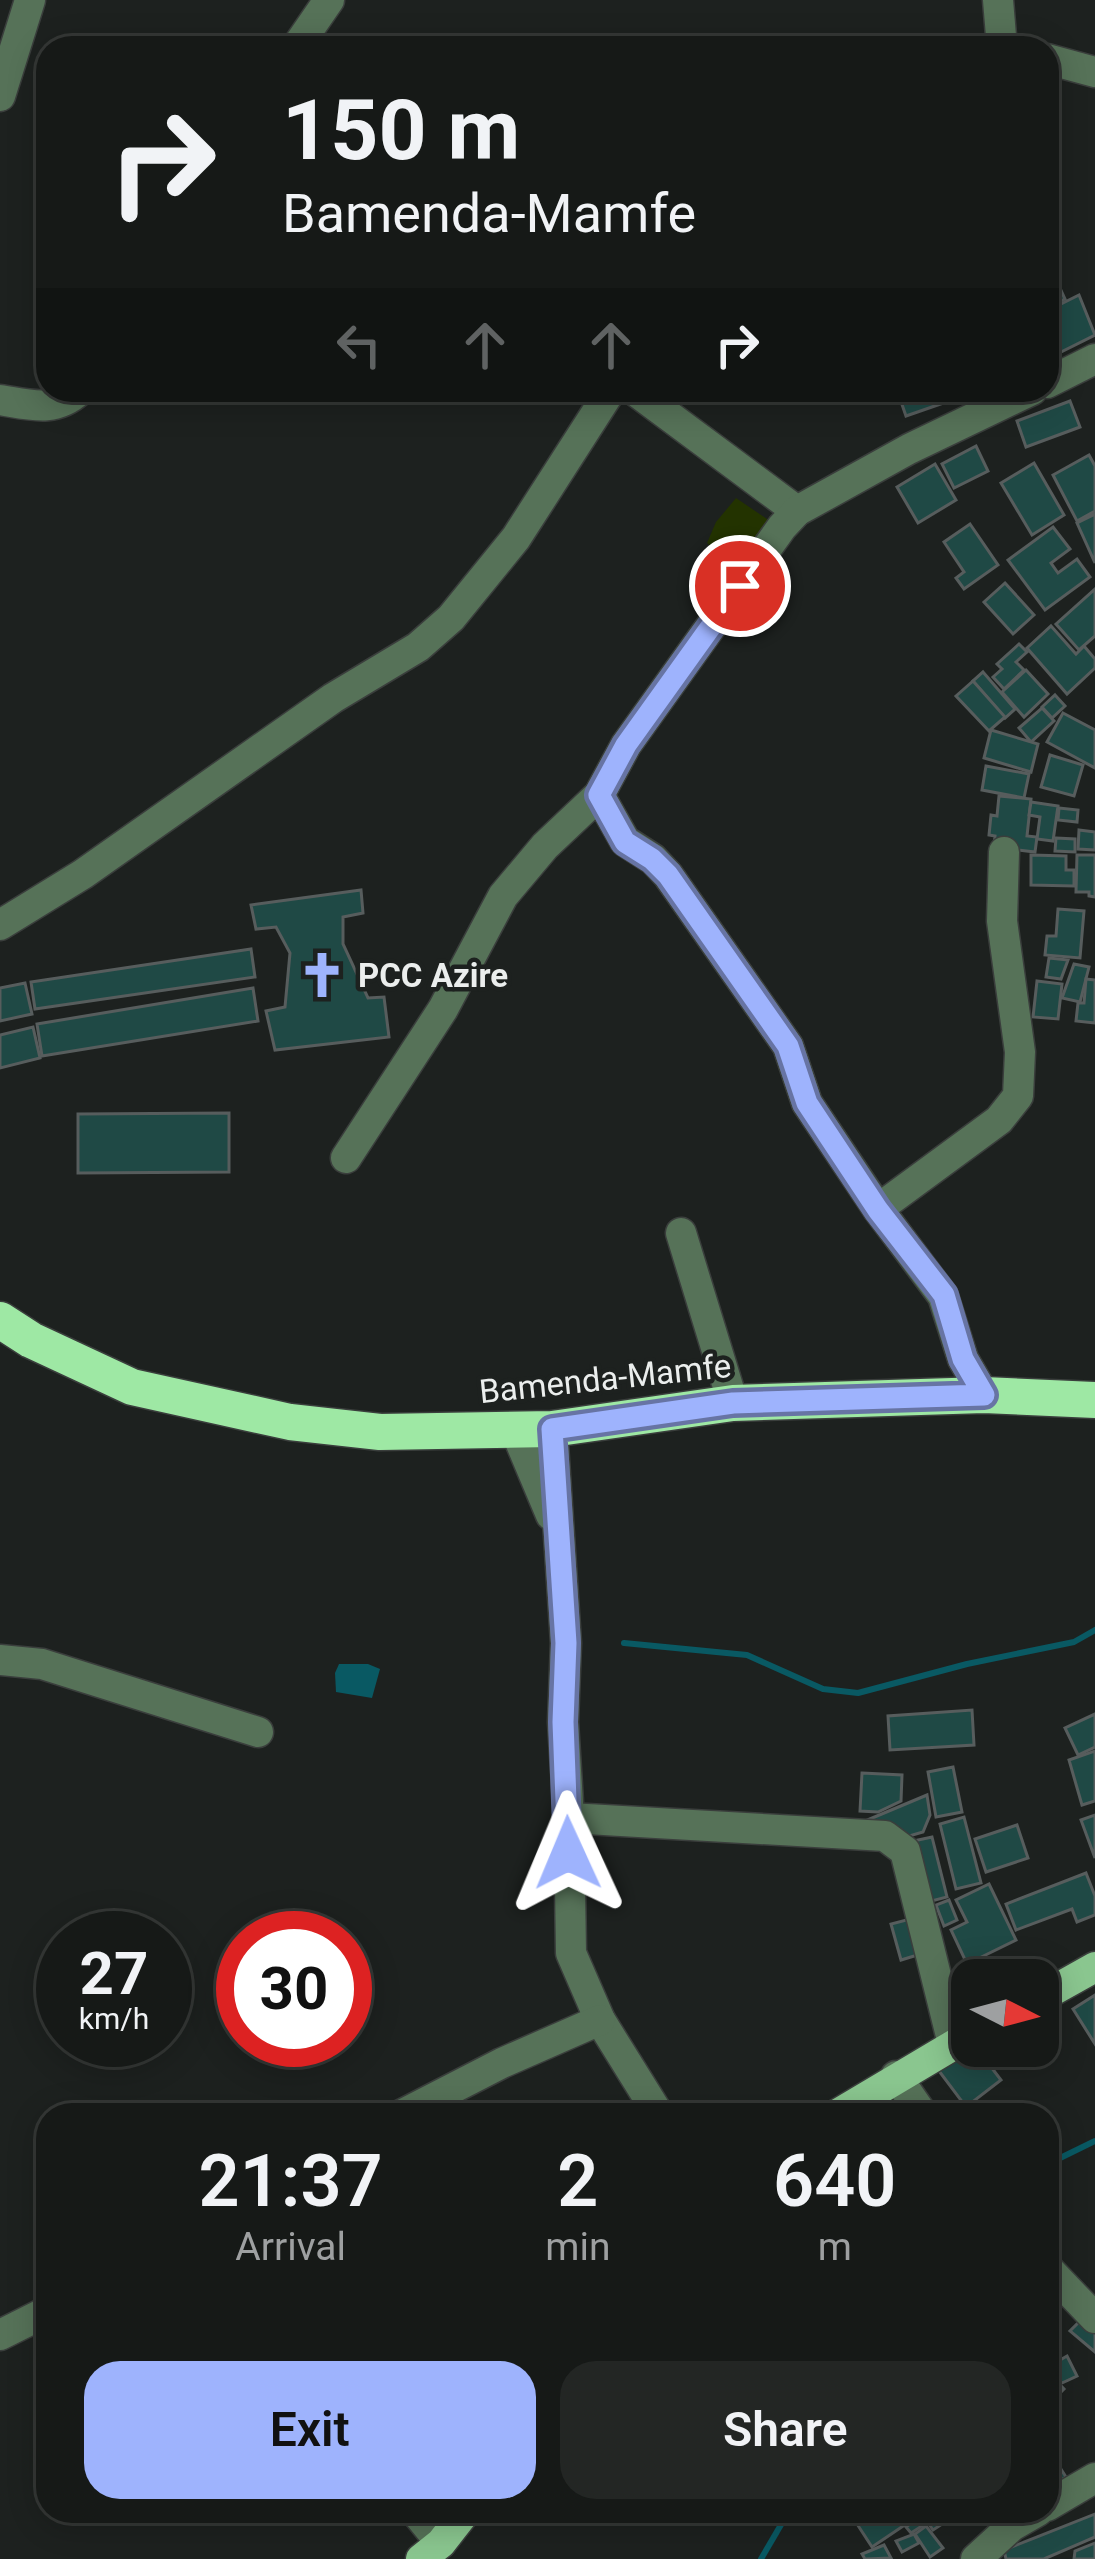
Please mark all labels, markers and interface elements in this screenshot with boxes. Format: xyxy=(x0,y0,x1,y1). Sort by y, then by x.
text: 150 m xyxy=(282,81,520,180)
icon: right xyxy=(84,84,240,240)
text: Bamenda-Mamfe xyxy=(282,182,696,245)
icon: left xyxy=(326,312,392,378)
icon: ahead xyxy=(452,312,518,378)
icon: ahead xyxy=(578,312,644,378)
icon: right xyxy=(704,312,770,378)
pin xyxy=(689,535,791,637)
icon: arrive xyxy=(707,553,773,619)
church icon: PCC Azire xyxy=(297,950,347,1000)
place label: PCC Azire xyxy=(358,956,508,995)
street label: Bamenda-Mamfe xyxy=(477,1346,733,1411)
position arrow xyxy=(505,1790,631,1916)
speed limit sign: 30 xyxy=(216,1911,372,2067)
text: 27 xyxy=(80,1938,148,2009)
north arrow xyxy=(951,1959,1059,2067)
map controls xyxy=(951,1959,1059,2067)
text: km/h xyxy=(79,2001,149,2036)
text: 21:37 xyxy=(199,2139,383,2224)
text: 2 xyxy=(557,2139,598,2224)
text: 640 xyxy=(773,2139,896,2224)
text: Arrival xyxy=(235,2224,346,2270)
text: min xyxy=(545,2224,610,2270)
text: m xyxy=(818,2224,852,2270)
button: Exit xyxy=(84,2361,536,2499)
button: Share xyxy=(560,2361,1011,2499)

